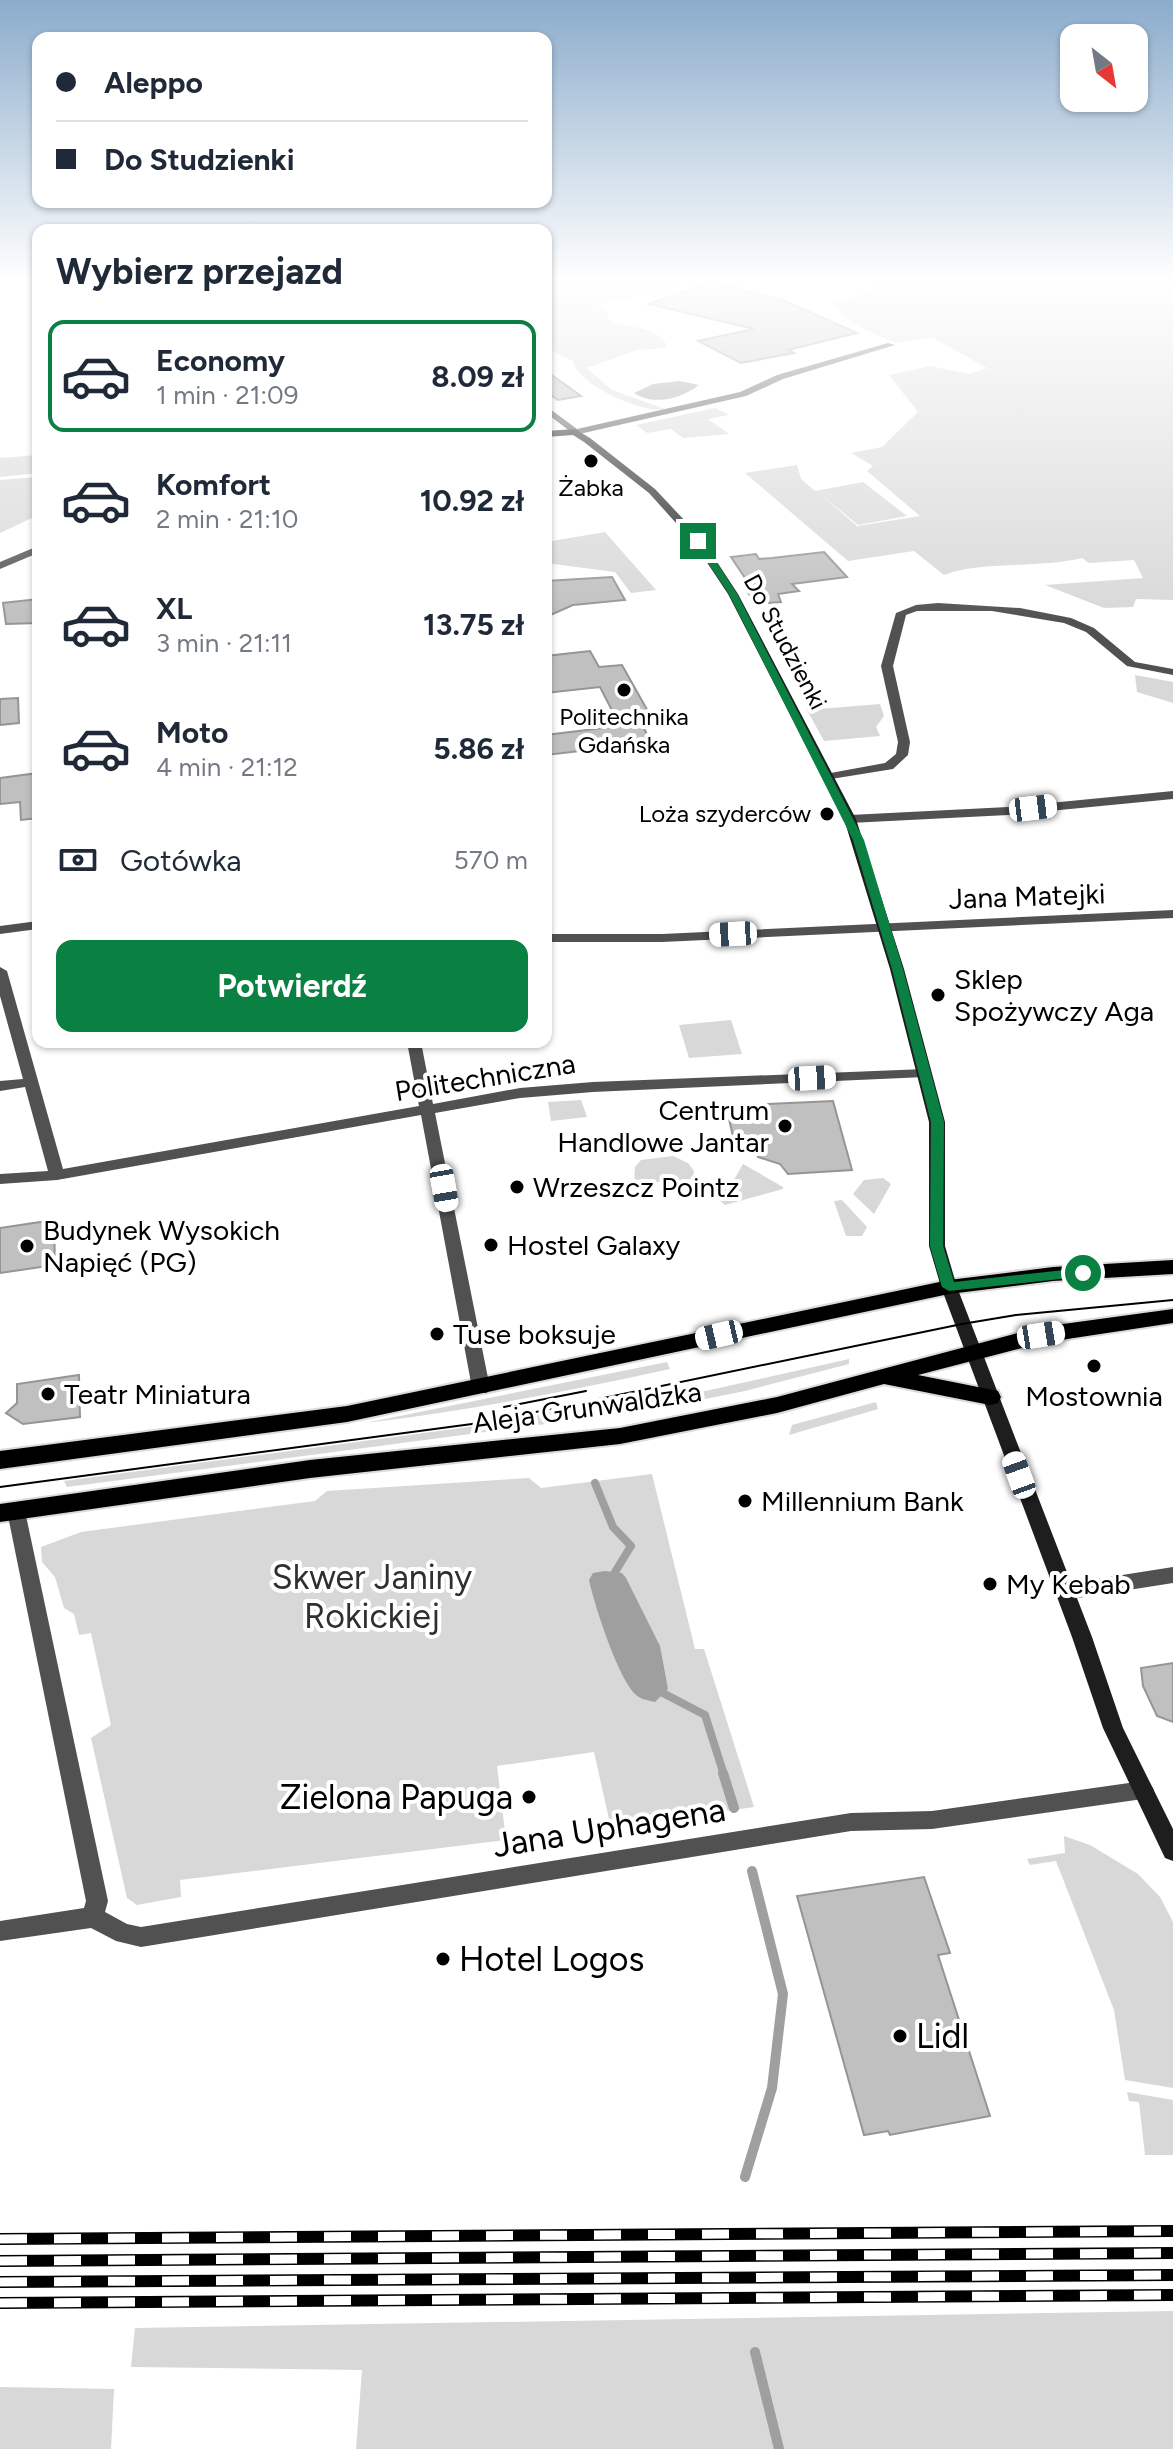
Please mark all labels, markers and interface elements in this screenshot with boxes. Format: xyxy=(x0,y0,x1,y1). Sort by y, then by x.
north arrow xyxy=(1060,24,1148,112)
map controls xyxy=(1060,24,1148,112)
text: Aleppo xyxy=(104,64,203,101)
text: Do Studzienki xyxy=(104,141,295,178)
text: Wybierz przejazd xyxy=(56,250,343,293)
icon: car xyxy=(60,340,132,412)
text: Economy xyxy=(156,342,285,379)
text: 8.09 zł xyxy=(431,358,524,395)
text: 1 min · 21:09 xyxy=(156,379,299,411)
marker: Żabka xyxy=(582,452,600,470)
icon: car xyxy=(60,464,132,536)
text: Komfort xyxy=(156,466,271,503)
place label: Żabka xyxy=(558,473,624,502)
text: 10.92 zł xyxy=(420,482,524,519)
text: 2 min · 21:10 xyxy=(156,503,298,535)
route end xyxy=(680,523,716,559)
street label: Do Studzienki xyxy=(738,569,833,714)
icon: car xyxy=(60,588,132,660)
text: XL xyxy=(156,590,192,627)
text: 13.75 zł xyxy=(423,606,524,643)
text: 3 min · 21:11 xyxy=(156,627,292,659)
marker: Politechnika Gdańska xyxy=(615,681,633,699)
place label: Politechnika Gdańska xyxy=(559,702,689,759)
icon: car xyxy=(60,712,132,784)
text: Moto xyxy=(156,714,228,751)
text: 5.86 zł xyxy=(433,730,524,767)
text: 4 min · 21:12 xyxy=(156,751,298,783)
car xyxy=(1008,793,1058,823)
place label: Loża szyderców xyxy=(639,799,811,828)
marker: Loża szyderców xyxy=(818,805,836,823)
icon: cash xyxy=(56,838,100,882)
text: Gotówka xyxy=(120,842,242,879)
text: 570 m xyxy=(454,844,528,876)
street label: Jana Matejki xyxy=(948,876,1106,916)
car xyxy=(708,921,758,947)
button: Potwierdź xyxy=(56,940,528,1032)
place label: Sklep Spożywczy Aga xyxy=(954,962,1154,1028)
marker: Sklep Spożywczy Aga xyxy=(929,986,947,1004)
street label: Politechniczna xyxy=(392,1046,578,1108)
car xyxy=(787,1065,837,1091)
place label: Centrum Handlowe Jantar xyxy=(557,1093,770,1159)
marker: Centrum Handlowe Jantar xyxy=(776,1117,794,1135)
car xyxy=(428,1162,460,1214)
place label: Wrzeszcz Pointz xyxy=(533,1170,740,1204)
marker: Wrzeszcz Pointz xyxy=(508,1178,526,1196)
place label: Budynek Wysokich Napięć (PG) xyxy=(43,1213,280,1279)
place label: Hostel Galaxy xyxy=(507,1228,680,1262)
marker: Hostel Galaxy xyxy=(482,1236,500,1254)
marker: Budynek Wysokich Napięć (PG) xyxy=(18,1237,36,1255)
route start xyxy=(1065,1255,1101,1291)
place label: Tuse boksuje xyxy=(453,1317,616,1351)
car xyxy=(693,1318,745,1352)
car xyxy=(1015,1319,1067,1351)
marker: Tuse boksuje xyxy=(428,1325,446,1343)
marker: Mostownia xyxy=(1085,1357,1103,1375)
street label: Aleja Grunwaldzka xyxy=(470,1374,704,1440)
place label: Teatr Miniatura xyxy=(64,1377,251,1411)
place label: Mostownia xyxy=(1025,1379,1163,1413)
marker: Teatr Miniatura xyxy=(39,1385,57,1403)
car xyxy=(1000,1448,1038,1502)
place label: Millennium Bank xyxy=(761,1484,964,1518)
marker: Millennium Bank xyxy=(736,1492,754,1510)
park label: Skwer Janiny Rokickiej xyxy=(272,1557,472,1637)
place label: My Kebab xyxy=(1006,1567,1131,1601)
marker: My Kebab xyxy=(981,1575,999,1593)
place label: Zielona Papuga xyxy=(280,1777,513,1818)
marker: Zielona Papuga xyxy=(520,1788,538,1806)
street label: Jana Uphagena xyxy=(490,1789,728,1866)
place label: Hotel Logos xyxy=(459,1939,644,1980)
marker: Hotel Logos xyxy=(434,1950,452,1968)
place label: Lidl xyxy=(916,2016,969,2057)
marker: Lidl xyxy=(891,2027,909,2045)

